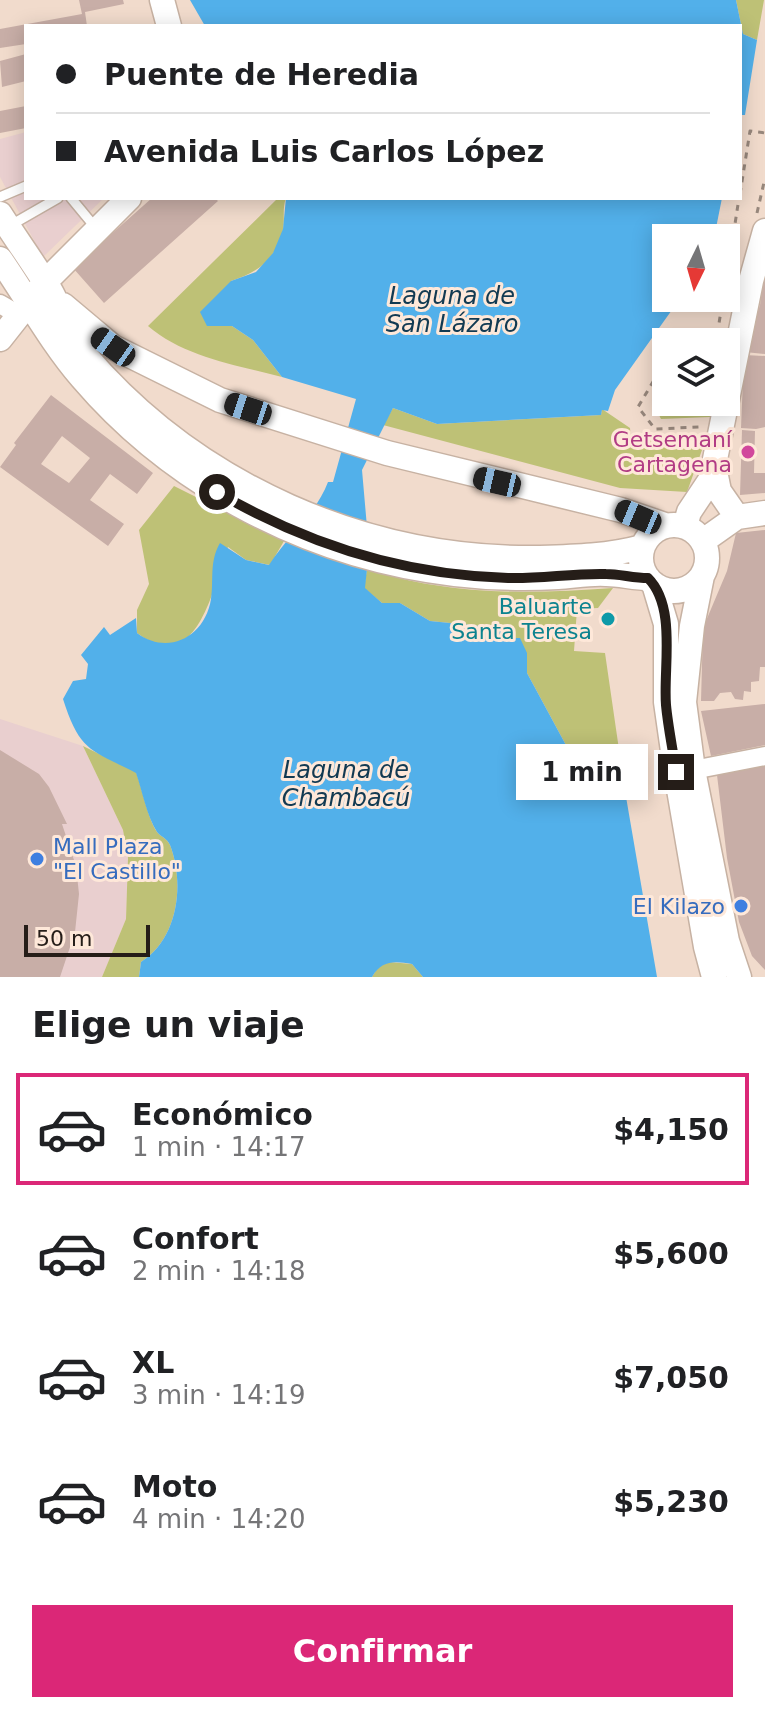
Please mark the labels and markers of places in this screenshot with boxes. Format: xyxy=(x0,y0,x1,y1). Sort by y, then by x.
place label: Getsemaní Cartagena xyxy=(613,427,733,477)
marker: Getsemaní Cartagena xyxy=(739,443,757,461)
place label: Baluarte Santa Teresa xyxy=(451,594,592,644)
marker: Baluarte Santa Teresa xyxy=(599,610,617,628)
place label: Mall Plaza "El Castillo" xyxy=(53,834,181,884)
marker: Mall Plaza "El Castillo" xyxy=(28,850,46,868)
place label: El Kilazo xyxy=(633,894,725,919)
marker: El Kilazo xyxy=(732,897,750,915)

